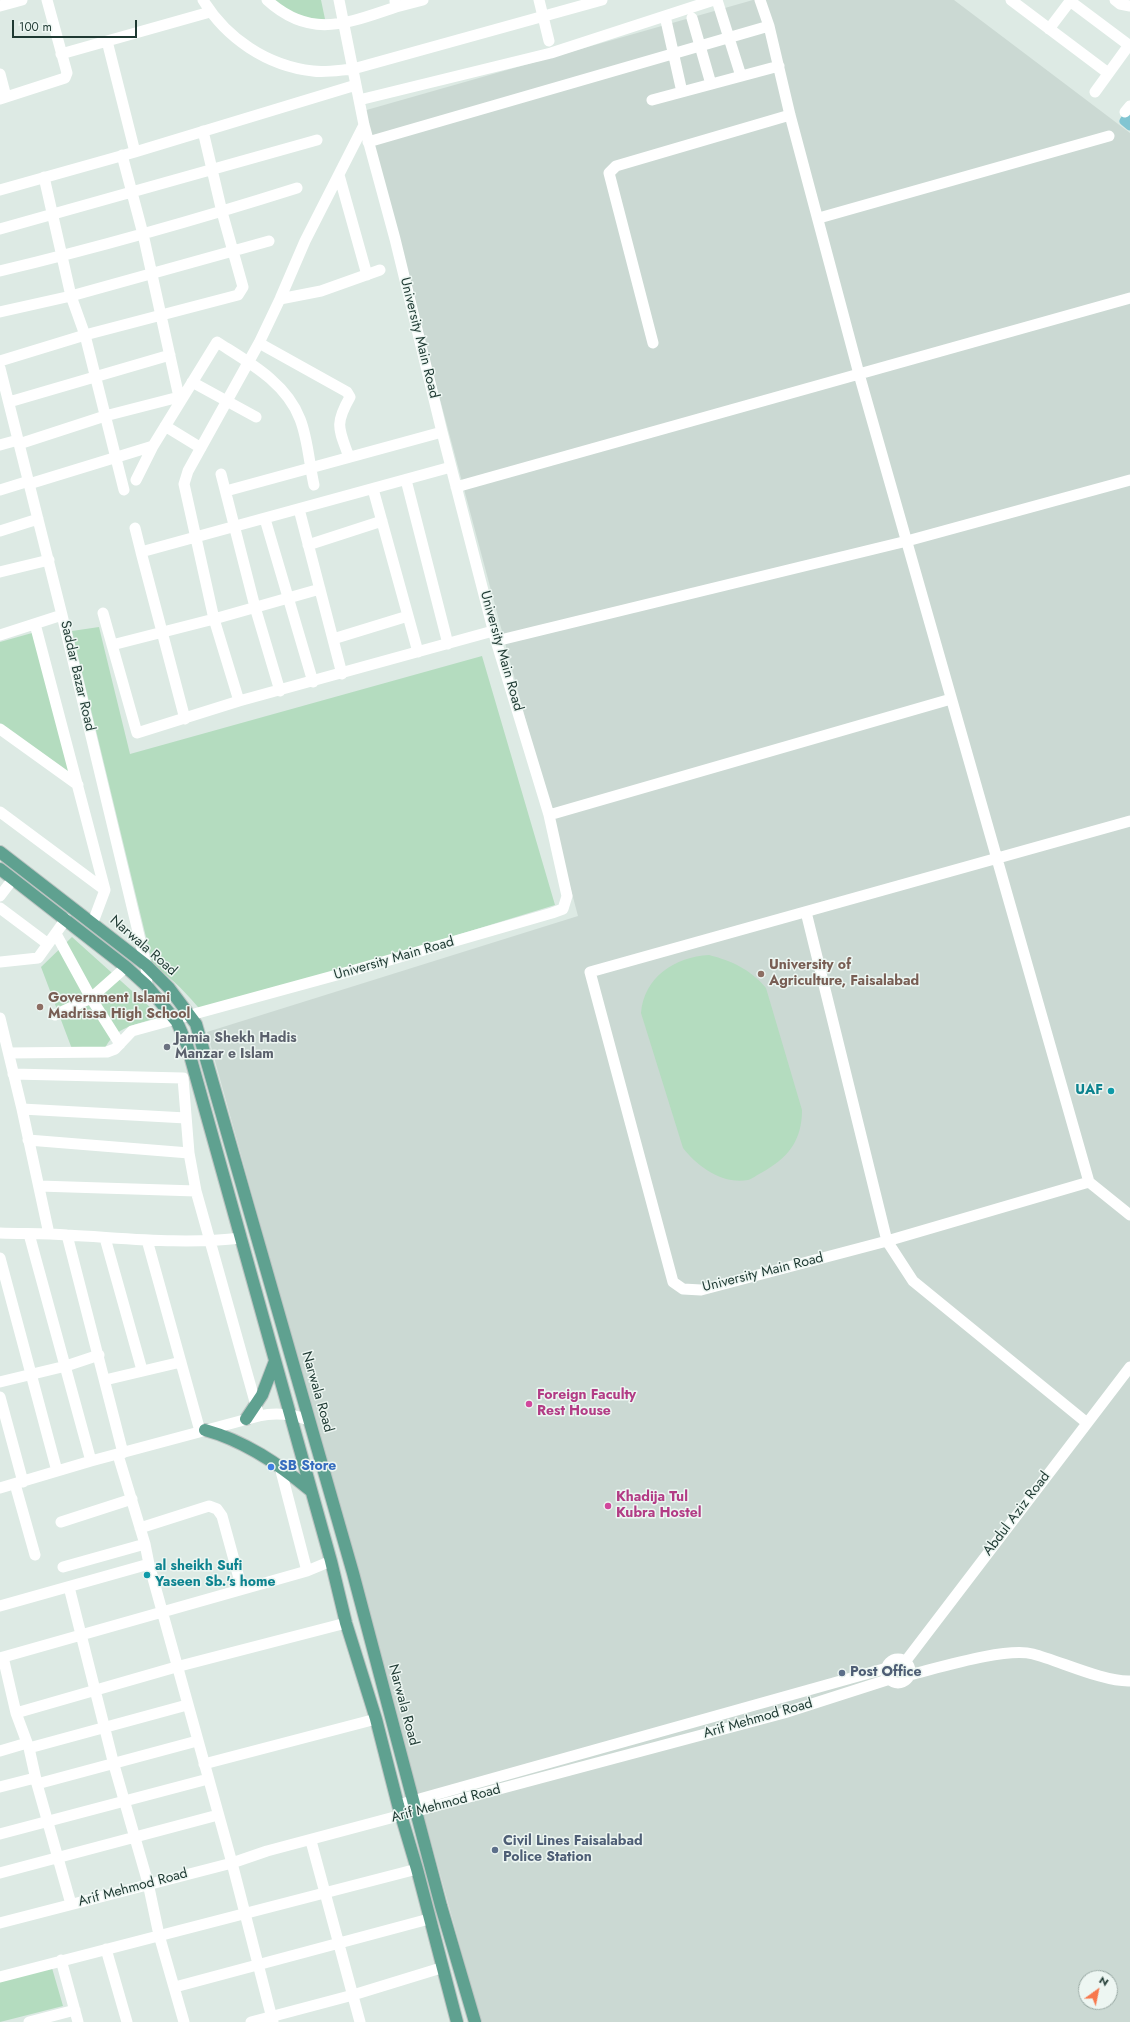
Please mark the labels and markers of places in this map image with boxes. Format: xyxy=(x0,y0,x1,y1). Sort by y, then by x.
place label: University of Agriculture, Faisalabad xyxy=(769,958,919,990)
marker: University of Agriculture, Faisalabad xyxy=(756,969,766,979)
place label: Government Islami Madrissa High School xyxy=(48,991,190,1024)
marker: Government Islami Madrissa High School xyxy=(35,1002,45,1012)
place label: Jamia Shekh Hadis Manzar e Islam xyxy=(175,1031,297,1064)
marker: Jamia Shekh Hadis Manzar e Islam xyxy=(162,1042,172,1052)
place label: UAF xyxy=(1075,1083,1103,1099)
marker: UAF xyxy=(1106,1086,1116,1096)
place label: Foreign Faculty Rest House xyxy=(537,1388,636,1420)
marker: Foreign Faculty Rest House xyxy=(524,1399,534,1409)
place label: SB Store xyxy=(279,1459,336,1475)
marker: SB Store xyxy=(266,1462,276,1472)
place label: Khadija Tul Kubra Hostel xyxy=(616,1490,701,1522)
marker: Khadija Tul Kubra Hostel xyxy=(603,1501,613,1511)
place label: al sheikh Sufi Yaseen Sb.'s home xyxy=(155,1559,275,1592)
marker: al sheikh Sufi Yaseen Sb.'s home xyxy=(142,1570,152,1580)
place label: Post Office xyxy=(850,1665,922,1681)
marker: Post Office xyxy=(837,1668,847,1678)
place label: Civil Lines Faisalabad Police Station xyxy=(503,1834,643,1866)
marker: Civil Lines Faisalabad Police Station xyxy=(490,1845,500,1855)

